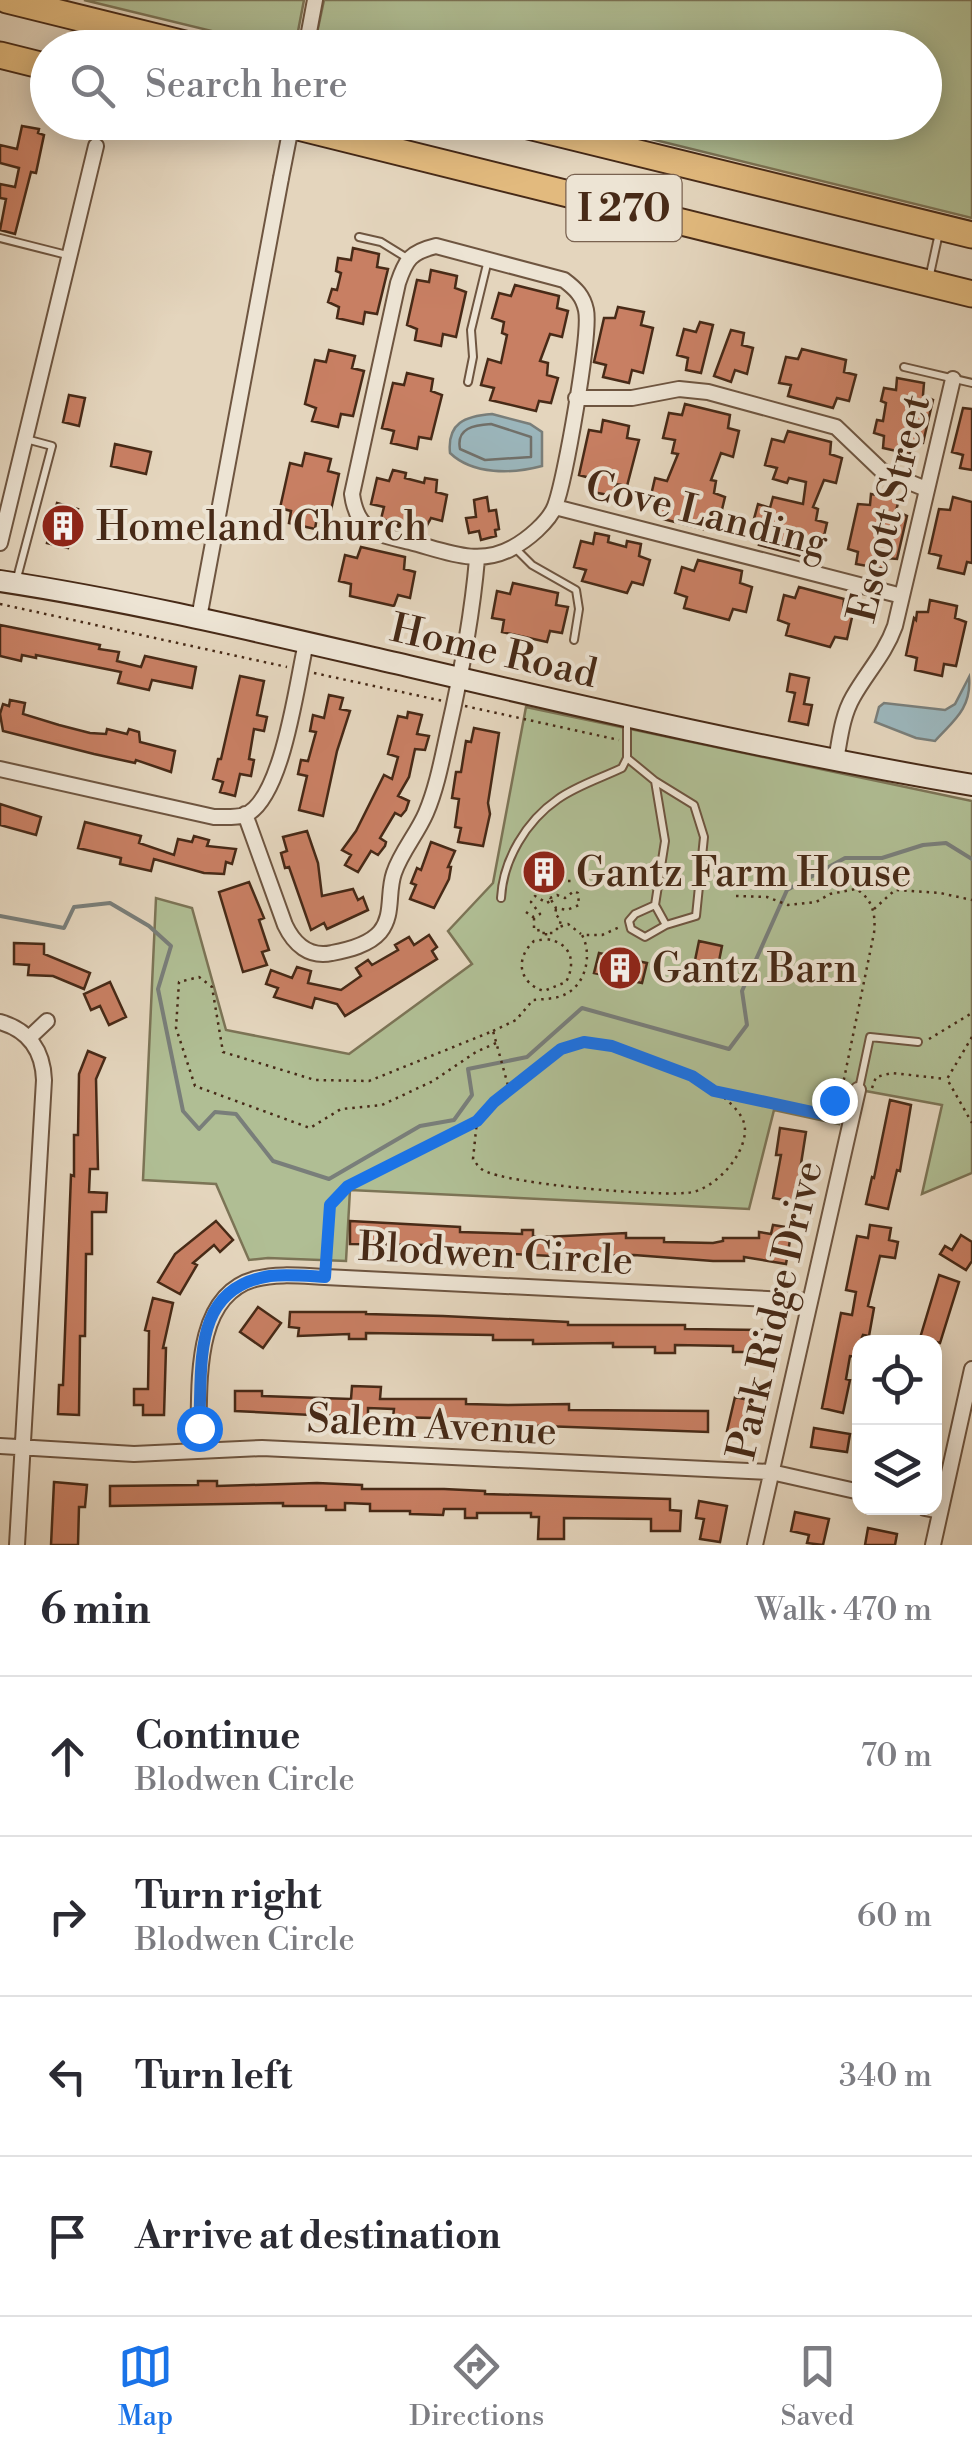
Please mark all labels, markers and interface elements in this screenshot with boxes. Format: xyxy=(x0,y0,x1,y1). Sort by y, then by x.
search box xyxy=(30,30,942,140)
icon: search xyxy=(65,58,120,113)
text: Search here xyxy=(145,62,348,109)
road number: I 270 xyxy=(566,175,682,241)
street label: Escott Street xyxy=(838,390,942,627)
street label: Cove Landing xyxy=(580,461,833,570)
building icon: Homeland Church xyxy=(40,503,86,549)
place label: Homeland Church xyxy=(96,503,427,553)
street label: Home Road xyxy=(385,604,602,700)
building icon: Gantz Farm House xyxy=(521,849,567,895)
place label: Gantz Farm House xyxy=(576,849,912,899)
building icon: Gantz Barn xyxy=(597,945,643,991)
place label: Gantz Barn xyxy=(652,945,857,995)
route end xyxy=(812,1078,858,1124)
street label: Park Ridge Drive xyxy=(717,1156,836,1465)
street label: Blodwen Circle xyxy=(356,1223,634,1287)
map controls xyxy=(852,1335,942,1515)
button: locate xyxy=(852,1335,942,1425)
street label: Salem Avenue xyxy=(306,1394,558,1458)
route start xyxy=(177,1406,223,1452)
button: layers xyxy=(852,1425,942,1515)
text: 6 min xyxy=(40,1584,151,1637)
text: Walk · 470 m xyxy=(755,1590,932,1630)
text: Continue xyxy=(135,1713,300,1760)
icon: ahead xyxy=(40,1729,95,1784)
text: 70 m xyxy=(861,1736,932,1776)
text: Blodwen Circle xyxy=(135,1760,355,1800)
text: Turn right xyxy=(135,1873,321,1920)
icon: right xyxy=(40,1889,95,1944)
text: 60 m xyxy=(857,1896,932,1936)
text: Blodwen Circle xyxy=(135,1920,355,1960)
icon: left xyxy=(40,2049,95,2104)
text: Turn left xyxy=(135,2053,292,2100)
text: 340 m xyxy=(839,2056,932,2096)
icon: arrive xyxy=(40,2209,95,2264)
text: Arrive at destination xyxy=(135,2213,501,2260)
tab: Map xyxy=(118,2339,173,2434)
tab: Directions xyxy=(409,2339,544,2434)
tab: Saved xyxy=(780,2339,854,2434)

